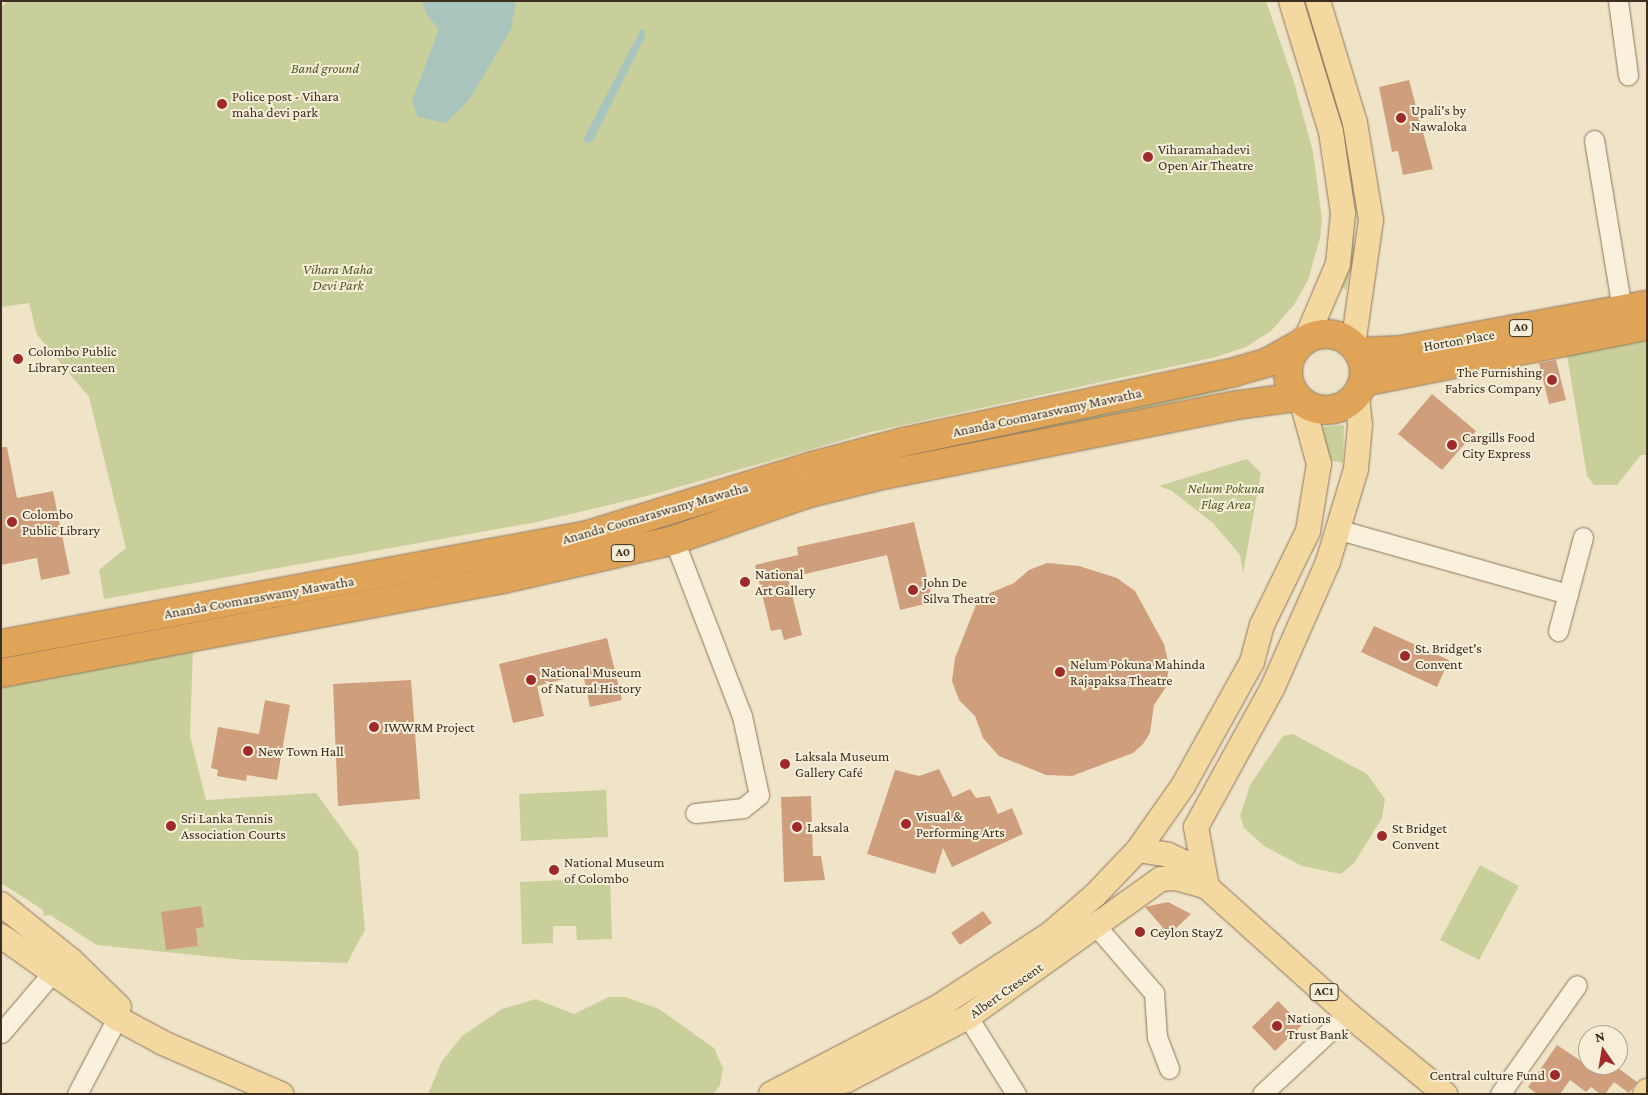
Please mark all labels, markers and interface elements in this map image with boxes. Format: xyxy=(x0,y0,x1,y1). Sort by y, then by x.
park label: Band ground xyxy=(291,60,359,76)
place label: Police post - Vihara maha devi park xyxy=(232,88,339,120)
marker: Police post - Vihara maha devi park xyxy=(216,98,228,110)
place label: Upali's by Nawaloka xyxy=(1411,102,1467,134)
marker: Upali's by Nawaloka xyxy=(1395,112,1407,124)
place label: Viharamahadevi Open Air Theatre xyxy=(1158,141,1253,174)
marker: Viharamahadevi Open Air Theatre xyxy=(1142,151,1154,163)
park label: Vihara Maha Devi Park xyxy=(303,261,373,294)
road number: A0 xyxy=(1508,318,1534,338)
street label: Horton Place xyxy=(1422,325,1496,355)
place label: Colombo Public Library canteen xyxy=(28,343,117,376)
marker: Colombo Public Library canteen xyxy=(12,353,24,365)
place label: The Furnishing Fabrics Company xyxy=(1445,364,1542,397)
marker: The Furnishing Fabrics Company xyxy=(1546,374,1558,386)
street label: Ananda Coomaraswamy Mawatha xyxy=(951,384,1143,440)
place label: Cargills Food City Express xyxy=(1462,429,1535,462)
marker: Cargills Food City Express xyxy=(1446,439,1458,451)
street label: Ananda Coomaraswamy Mawatha xyxy=(560,478,750,548)
park label: Nelum Pokuna Flag Area xyxy=(1187,480,1265,512)
place label: Colombo Public Library xyxy=(22,506,100,538)
marker: Colombo Public Library xyxy=(6,516,18,528)
road number: A0 xyxy=(610,544,636,562)
place label: National Art Gallery xyxy=(755,566,815,598)
street label: Ananda Coomaraswamy Mawatha xyxy=(163,572,355,622)
place label: John De Silva Theatre xyxy=(923,574,996,606)
marker: National Art Gallery xyxy=(739,576,751,588)
marker: John De Silva Theatre xyxy=(907,584,919,596)
place label: St. Bridget's Convent xyxy=(1415,640,1482,672)
marker: St. Bridget's Convent xyxy=(1399,650,1411,662)
place label: Nelum Pokuna Mahinda Rajapaksa Theatre xyxy=(1070,656,1205,689)
place label: National Museum of Natural History xyxy=(541,664,642,696)
marker: Nelum Pokuna Mahinda Rajapaksa Theatre xyxy=(1054,666,1066,678)
marker: National Museum of Natural History xyxy=(525,674,537,686)
place label: IWWRM Project xyxy=(384,719,475,735)
marker: IWWRM Project xyxy=(368,721,380,733)
place label: New Town Hall xyxy=(258,743,344,759)
marker: New Town Hall xyxy=(242,745,254,757)
place label: Laksala Museum Gallery Café xyxy=(795,748,889,780)
marker: Laksala Museum Gallery Café xyxy=(779,758,791,770)
place label: Visual & Performing Arts xyxy=(916,808,1005,840)
place label: Sri Lanka Tennis Association Courts xyxy=(181,810,286,842)
marker: Visual & Performing Arts xyxy=(900,818,912,830)
place label: Laksala xyxy=(807,819,849,835)
marker: Sri Lanka Tennis Association Courts xyxy=(165,820,177,832)
place label: St Bridget Convent xyxy=(1392,820,1447,852)
marker: Laksala xyxy=(791,821,803,833)
marker: St Bridget Convent xyxy=(1376,830,1388,842)
place label: National Museum of Colombo xyxy=(564,854,665,886)
marker: National Museum of Colombo xyxy=(548,864,560,876)
place label: Ceylon StayZ xyxy=(1150,924,1223,940)
marker: Ceylon StayZ xyxy=(1134,926,1146,938)
street label: Albert Crescent xyxy=(966,958,1046,1022)
road number: AC1 xyxy=(1309,982,1339,1002)
place label: Nations Trust Bank xyxy=(1287,1010,1348,1042)
marker: Nations Trust Bank xyxy=(1271,1020,1283,1032)
north arrow xyxy=(1578,1025,1628,1075)
text: N xyxy=(1593,1027,1606,1045)
place label: Central culture Fund xyxy=(1430,1067,1545,1083)
marker: Central culture Fund xyxy=(1549,1069,1561,1081)

